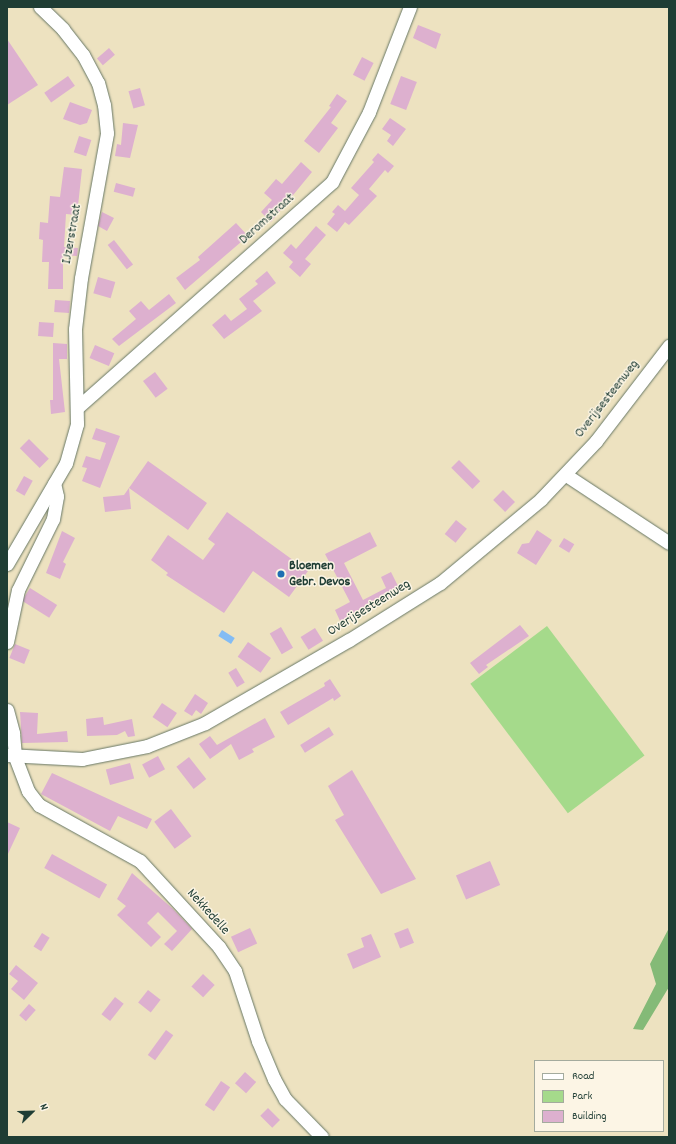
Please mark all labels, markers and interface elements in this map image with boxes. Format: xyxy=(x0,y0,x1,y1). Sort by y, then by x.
street label: Deromstraat xyxy=(236,190,298,248)
street label: IJzerstraat xyxy=(58,203,86,265)
street label: Overijsesteenweg xyxy=(571,357,643,441)
place label: Bloemen Gebr. Devos xyxy=(289,558,350,590)
marker: Bloemen Gebr. Devos xyxy=(276,569,286,579)
street label: Overijsesteenweg xyxy=(324,576,414,640)
street label: Nekkedelle xyxy=(183,885,233,939)
legend xyxy=(534,1060,664,1132)
text: Road xyxy=(572,1068,594,1085)
text: Park xyxy=(572,1088,592,1105)
north arrow xyxy=(12,1092,52,1132)
text: N xyxy=(35,1102,51,1113)
text: Building xyxy=(572,1108,607,1125)

